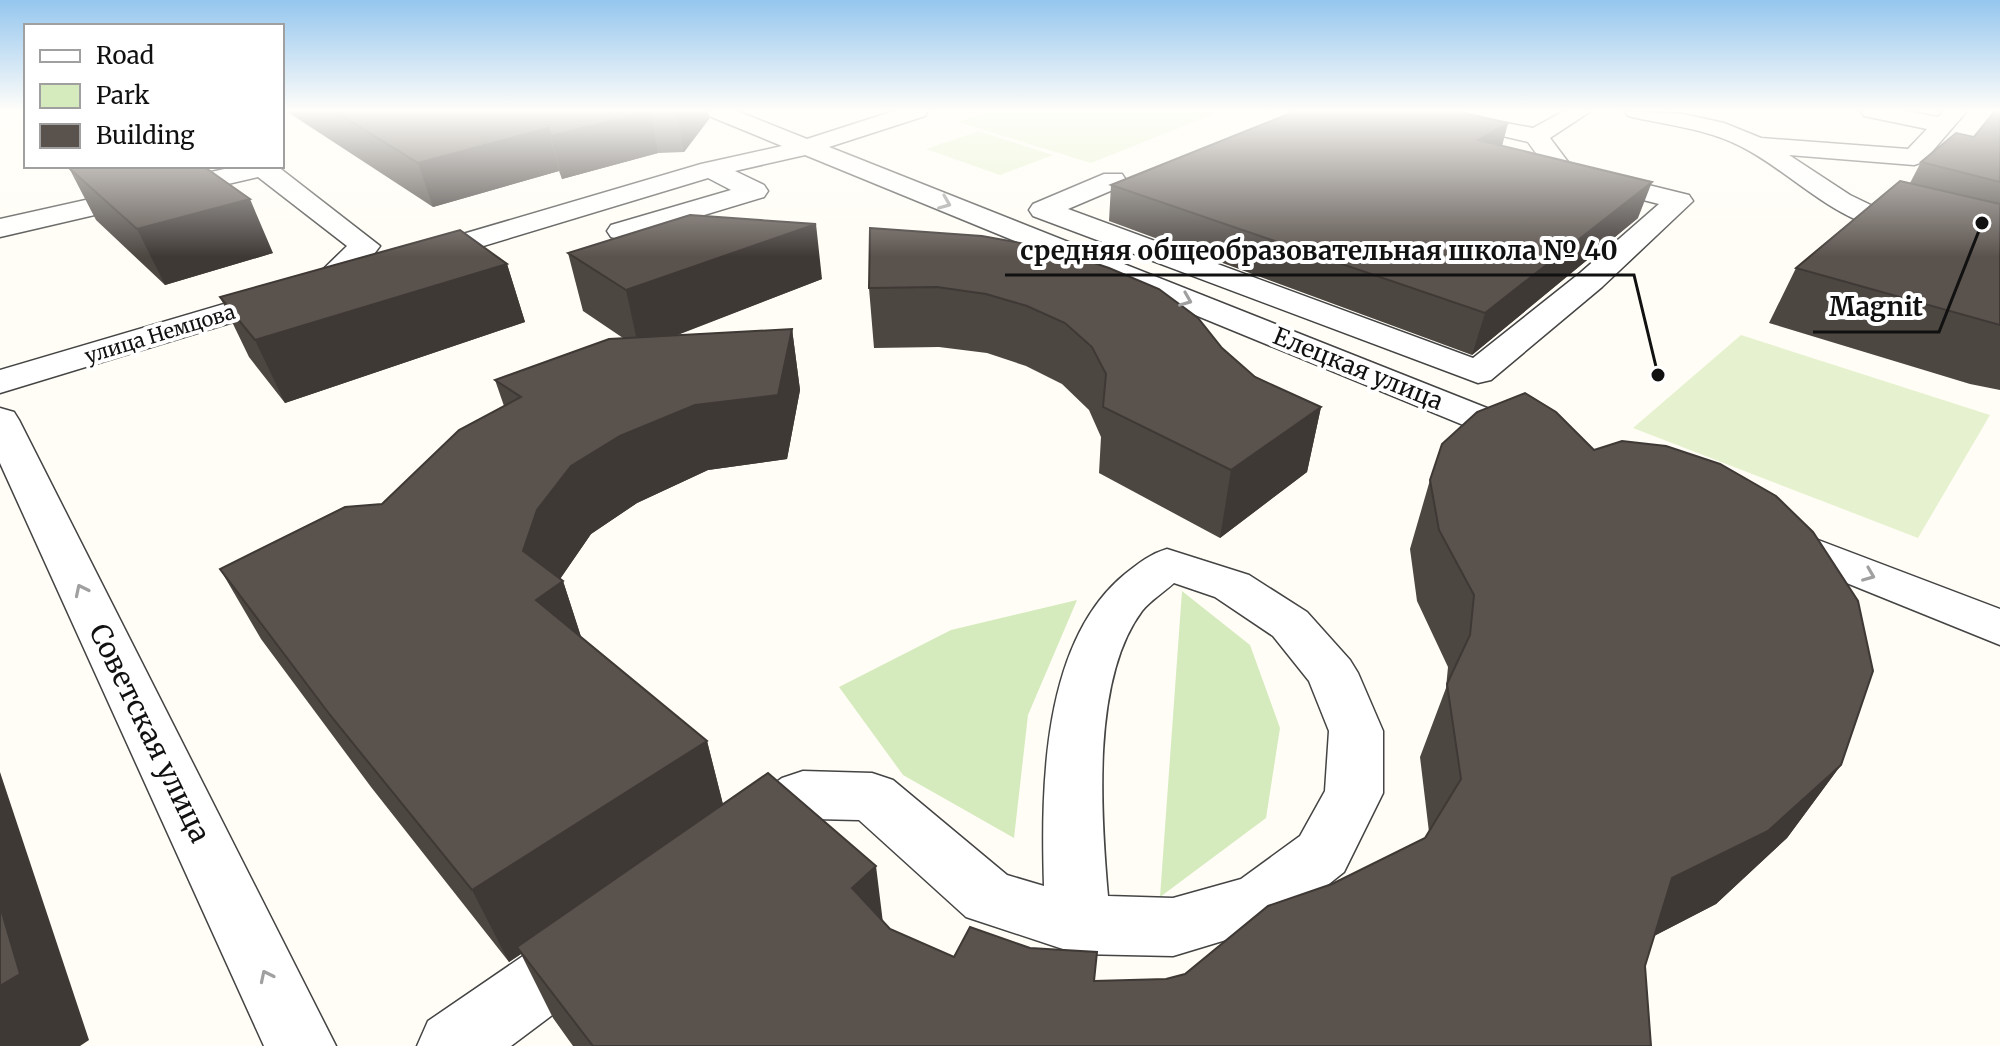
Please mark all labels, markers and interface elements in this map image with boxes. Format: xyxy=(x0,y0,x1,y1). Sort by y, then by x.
legend xyxy=(24,24,284,168)
text: Road xyxy=(96,40,154,71)
text: Park xyxy=(96,80,150,111)
text: Building xyxy=(96,120,195,151)
one-way arrow xyxy=(937,193,951,210)
callout: средняя общеобразовательная школа № 40 xyxy=(1005,225,1634,275)
text: средняя общеобразовательная школа № 40 xyxy=(1020,234,1618,267)
callout: Magnit xyxy=(1813,282,1939,332)
one-way arrow xyxy=(1178,290,1192,307)
text: Magnit xyxy=(1829,290,1924,323)
street label: улица Немцова xyxy=(82,299,238,368)
street label: Елецкая улица xyxy=(1269,320,1448,417)
one-way arrow xyxy=(1861,565,1875,582)
one-way arrow xyxy=(75,583,91,598)
street label: Советская улица xyxy=(81,618,219,848)
one-way arrow xyxy=(260,969,276,984)

